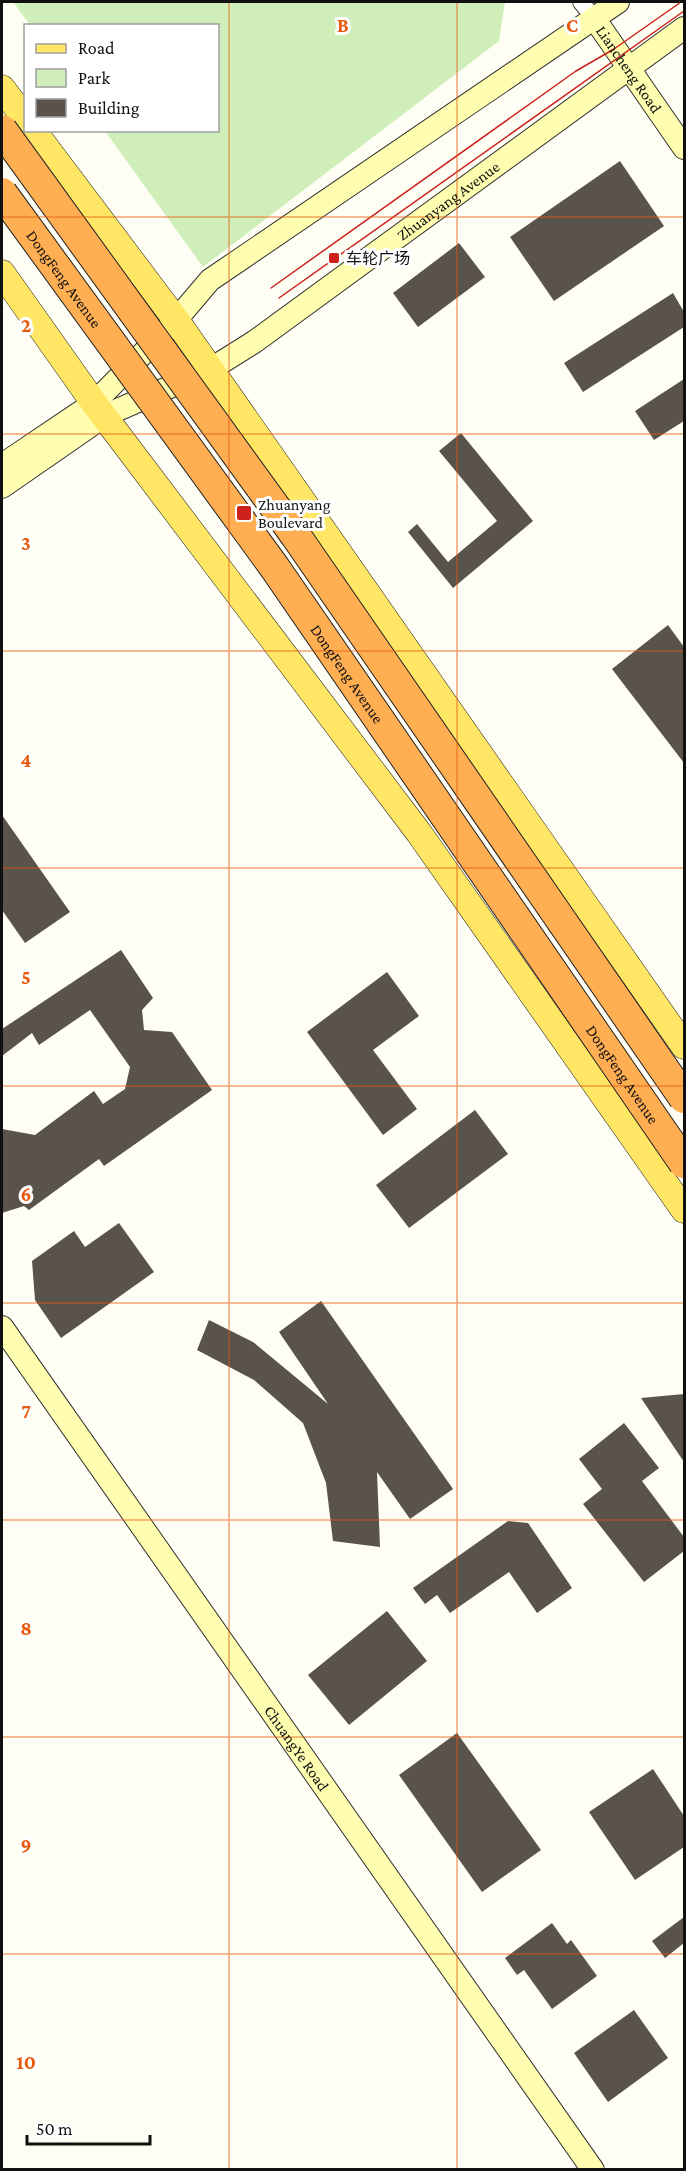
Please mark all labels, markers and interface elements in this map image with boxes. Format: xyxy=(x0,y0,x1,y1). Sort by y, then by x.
text: B xyxy=(337,14,349,36)
text: C xyxy=(566,14,578,36)
street label: Liancheng Road xyxy=(593,22,666,116)
legend xyxy=(24,24,219,132)
text: Road xyxy=(78,38,115,58)
text: Park xyxy=(78,68,110,88)
text: Building xyxy=(78,98,140,118)
street label: Zhuanyang Avenue xyxy=(393,157,502,243)
street label: DongFeng Avenue xyxy=(23,227,105,331)
place label: 车轮广场 xyxy=(346,250,410,267)
marker: 车轮广场 xyxy=(327,251,341,265)
text: 2 xyxy=(21,314,31,336)
place label: Zhuanyang Boulevard xyxy=(258,496,331,531)
marker: Zhuanyang Boulevard xyxy=(235,504,253,522)
text: 3 xyxy=(21,532,31,554)
street label: DongFeng Avenue xyxy=(308,621,387,726)
text: 4 xyxy=(21,749,32,771)
text: 5 xyxy=(21,966,31,988)
street label: DongFeng Avenue xyxy=(583,1022,663,1127)
text: 6 xyxy=(21,1183,31,1205)
text: 7 xyxy=(21,1400,31,1422)
text: 8 xyxy=(20,1617,32,1639)
street label: ChuangYe Road xyxy=(261,1702,333,1794)
text: 9 xyxy=(21,1834,31,1856)
text: 10 xyxy=(16,2051,36,2073)
scale bar xyxy=(27,2108,150,2146)
text: 50 m xyxy=(36,2119,73,2139)

